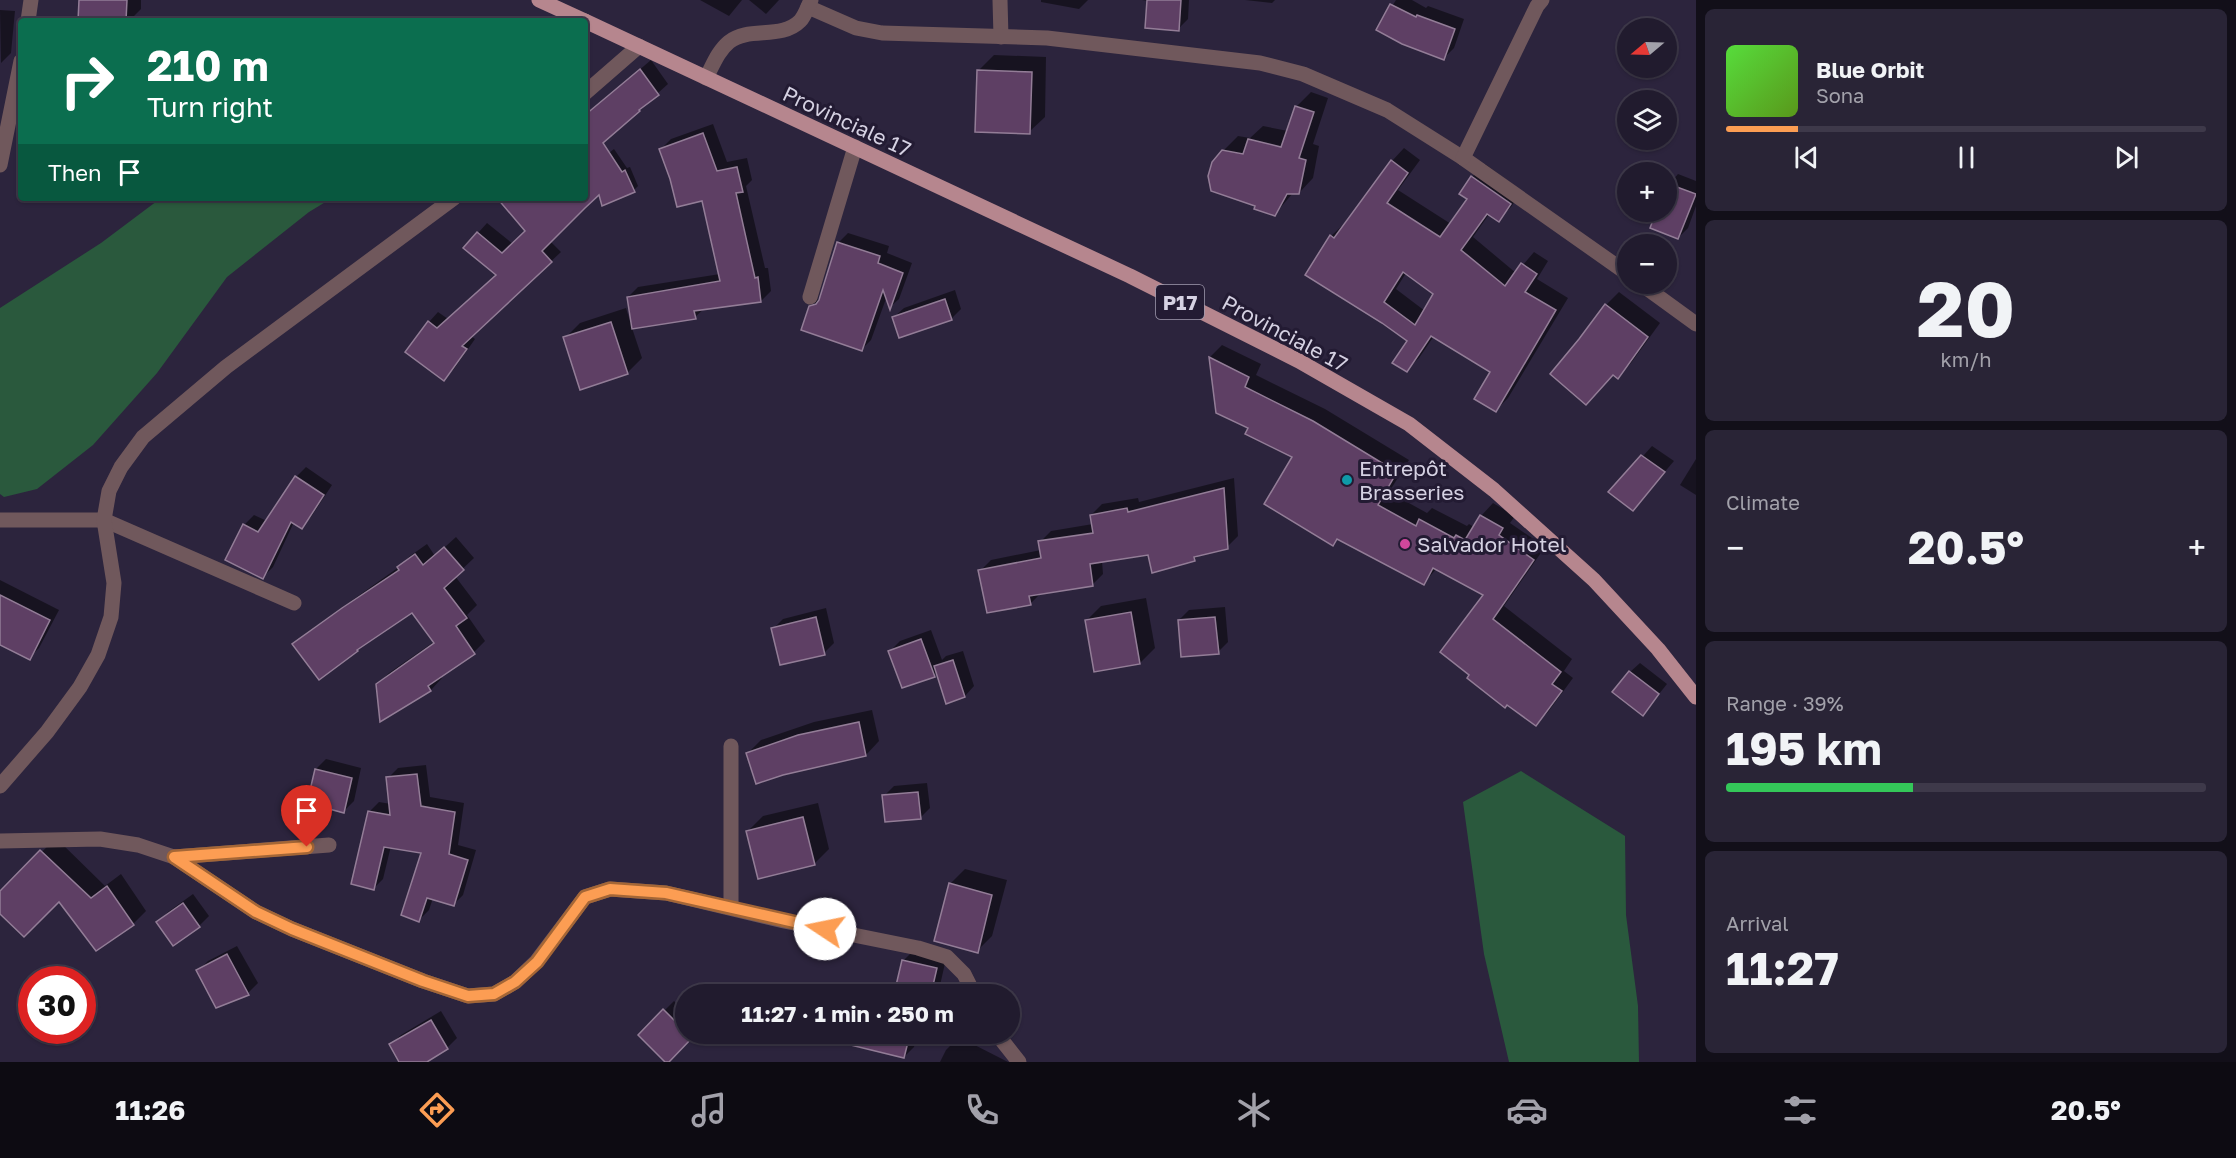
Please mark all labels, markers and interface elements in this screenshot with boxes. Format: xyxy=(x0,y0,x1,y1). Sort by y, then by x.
north arrow xyxy=(1617,18,1677,78)
map controls xyxy=(1617,18,1677,294)
text: 210 m xyxy=(147,40,269,90)
icon: right xyxy=(48,42,126,120)
text: Blue Orbit xyxy=(1816,56,1924,83)
street label: Provinciale 17 xyxy=(779,80,915,162)
text: Sona xyxy=(1816,83,1864,107)
button: layers xyxy=(1617,90,1677,150)
text: Turn right xyxy=(147,91,273,123)
icon: previous xyxy=(1790,141,1823,174)
icon: pause xyxy=(1950,141,1983,174)
icon: next xyxy=(2110,141,2143,174)
icon: arrive xyxy=(113,156,146,189)
text: Then xyxy=(48,159,101,186)
button: + xyxy=(1617,162,1677,222)
button: − xyxy=(1617,234,1677,294)
text: 20 xyxy=(1917,261,2015,354)
road number: P17 xyxy=(1156,285,1204,319)
street label: Provinciale 17 xyxy=(1218,289,1352,377)
text: km/h xyxy=(1941,347,1991,371)
place label: Entrepôt Brasseries xyxy=(1359,455,1464,505)
marker: Entrepôt Brasseries xyxy=(1340,473,1354,487)
text: Climate xyxy=(1726,490,1800,514)
text: 20.5° xyxy=(1908,520,2024,574)
text: − xyxy=(1726,528,1744,567)
text: + xyxy=(2188,528,2206,567)
place label: Salvador Hotel xyxy=(1417,531,1566,557)
marker: Salvador Hotel xyxy=(1398,537,1412,551)
text: Range · 39% xyxy=(1726,691,1844,715)
text: 195 km xyxy=(1726,721,1882,775)
pin xyxy=(281,785,332,847)
icon: arrive xyxy=(290,794,323,827)
position arrow xyxy=(793,897,857,961)
text: Arrival xyxy=(1726,911,1789,935)
text: 11:27 xyxy=(1726,941,1839,995)
speed limit sign: 30 xyxy=(18,966,96,1044)
text: 11:27 · 1 min · 250 m xyxy=(741,1000,954,1027)
icon: directions xyxy=(416,1089,458,1131)
icon: music xyxy=(688,1089,730,1131)
icon: phone xyxy=(961,1089,1003,1131)
icon: climate xyxy=(1233,1089,1275,1131)
icon: car xyxy=(1506,1089,1548,1131)
icon: filters xyxy=(1779,1089,1821,1131)
text: 11:26 xyxy=(115,1094,185,1126)
text: 20.5° xyxy=(2051,1094,2121,1126)

